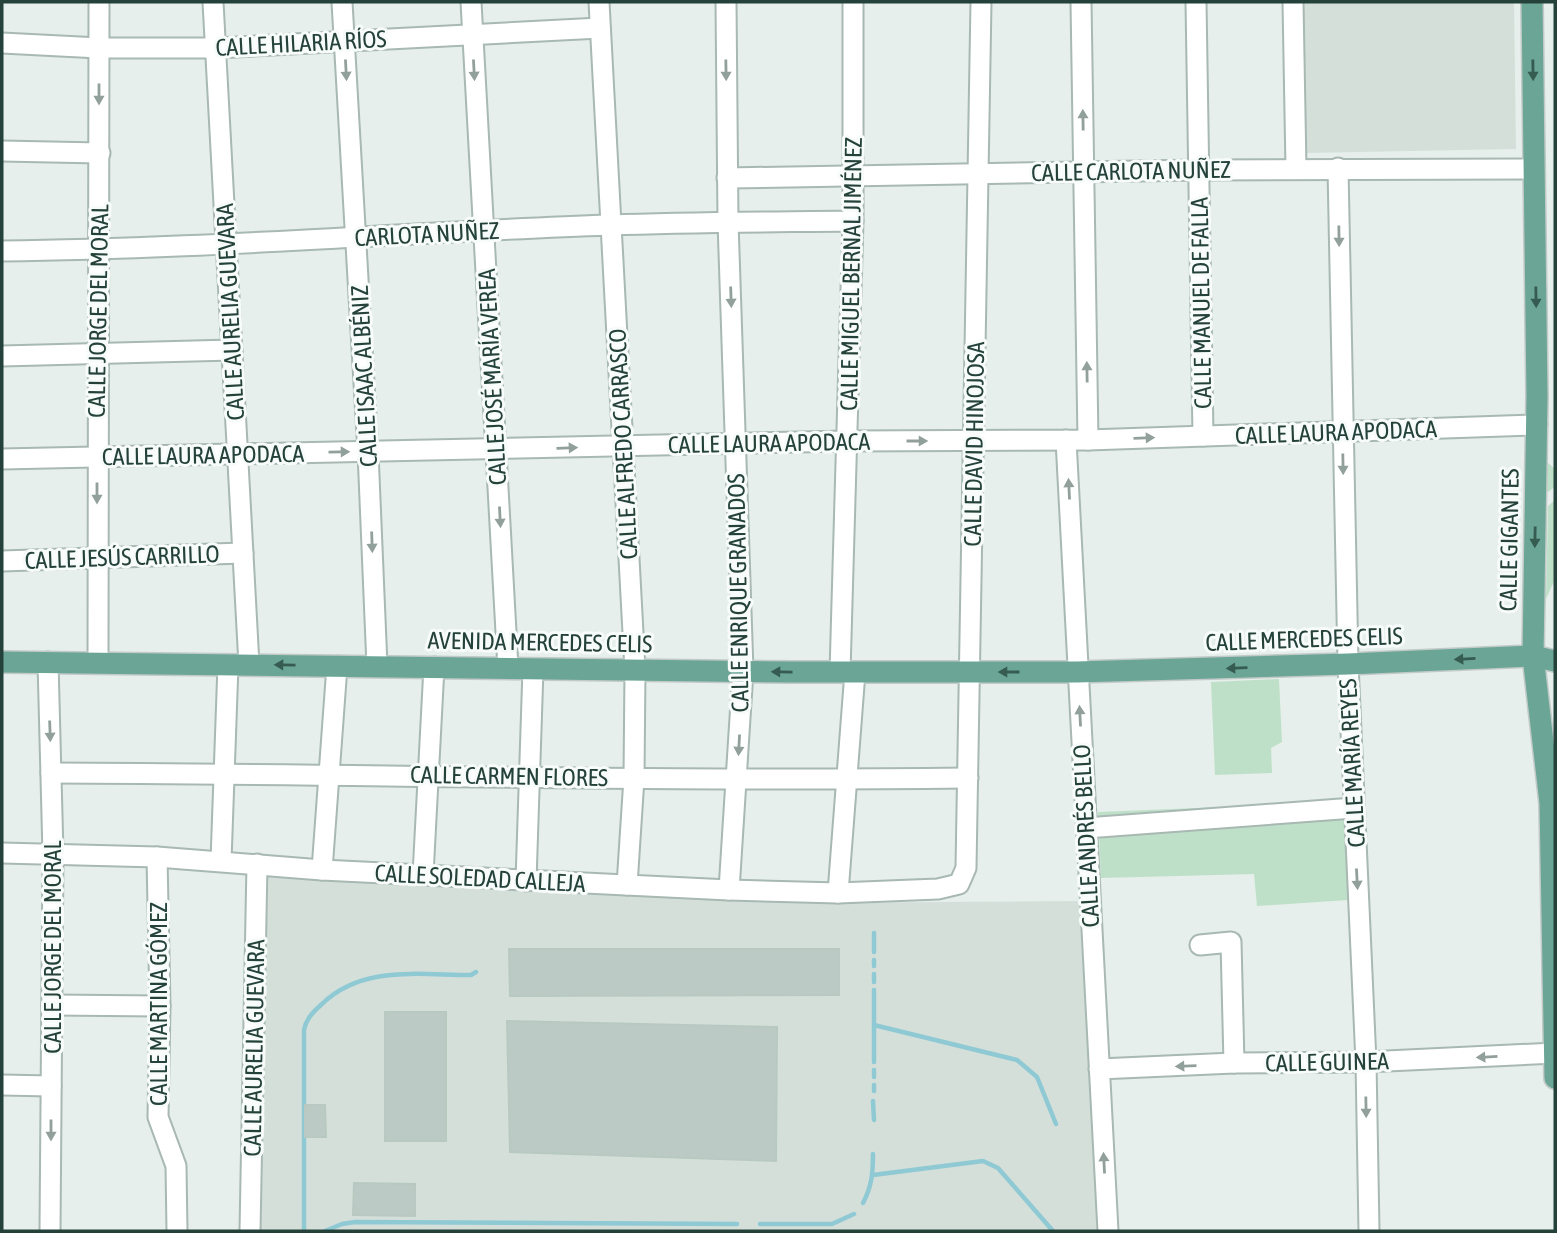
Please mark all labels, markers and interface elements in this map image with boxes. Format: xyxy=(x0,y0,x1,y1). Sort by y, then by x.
street label: CALLE HILARIA RÍOS xyxy=(215,25,387,61)
one-way arrow xyxy=(341,59,352,81)
one-way arrow xyxy=(469,59,480,81)
one-way arrow xyxy=(720,59,732,81)
one-way arrow xyxy=(1527,59,1538,81)
one-way arrow xyxy=(94,84,105,106)
one-way arrow xyxy=(1077,109,1089,131)
street label: CALLE MIGUEL BERNAL JIMÉNEZ xyxy=(835,137,867,411)
street label: CALLE CARLOTA NUÑEZ xyxy=(1031,156,1231,186)
street label: CALLE MANUEL DE FALLA xyxy=(1186,197,1216,409)
street label: CALLE JORGE DEL MORAL xyxy=(83,203,113,418)
street label: CALLE AURELIA GUEVARA xyxy=(211,203,249,421)
street label: CARLOTA NUÑEZ xyxy=(354,217,500,251)
one-way arrow xyxy=(1333,226,1345,248)
street label: CALLE JOSÉ MARÍA VEREA xyxy=(473,268,511,486)
street label: CALLE ISAAC ALBÉNIZ xyxy=(346,284,382,468)
one-way arrow xyxy=(725,287,736,309)
one-way arrow xyxy=(1530,287,1542,309)
street label: CALLE ALFREDO CARRASCO xyxy=(603,328,643,560)
street label: CALLE DAVID HINOJOSA xyxy=(959,341,989,547)
one-way arrow xyxy=(1082,361,1093,383)
street label: CALLE LAURA APODACA xyxy=(1234,415,1438,449)
street label: CALLE LAURA APODACA xyxy=(668,428,871,458)
one-way arrow xyxy=(1134,433,1156,444)
one-way arrow xyxy=(906,435,928,447)
street label: CALLE LAURA APODACA xyxy=(102,440,305,470)
one-way arrow xyxy=(556,443,578,454)
one-way arrow xyxy=(329,446,351,458)
one-way arrow xyxy=(1337,453,1349,475)
street label: CALLE GIGANTES xyxy=(1494,468,1524,612)
street label: CALLE ENRIQUE GRANADOS xyxy=(722,473,754,713)
one-way arrow xyxy=(1063,477,1074,499)
one-way arrow xyxy=(91,483,103,505)
one-way arrow xyxy=(495,506,506,528)
one-way arrow xyxy=(1529,526,1541,548)
one-way arrow xyxy=(366,531,377,553)
street label: CALLE JESÚS CARRILLO xyxy=(24,540,220,574)
street label: CALLE MERCEDES CELIS xyxy=(1205,622,1403,656)
street label: AVENIDA MERCEDES CELIS xyxy=(427,627,653,657)
one-way arrow xyxy=(1453,654,1475,665)
one-way arrow xyxy=(273,659,295,671)
one-way arrow xyxy=(1226,662,1248,673)
one-way arrow xyxy=(770,666,792,678)
one-way arrow xyxy=(998,666,1020,678)
street label: CALLE MARÍA REYES xyxy=(1334,678,1370,848)
one-way arrow xyxy=(1074,705,1085,727)
one-way arrow xyxy=(44,720,55,742)
one-way arrow xyxy=(733,734,744,756)
street label: CALLE ANDRÉS BELLO xyxy=(1068,744,1104,928)
street label: CALLE CARMEN FLORES xyxy=(410,761,608,791)
street label: CALLE JORGE DEL MORAL xyxy=(39,839,66,1054)
street label: CALLE SOLEDAD CALLEJA xyxy=(374,859,586,897)
one-way arrow xyxy=(1352,869,1363,891)
street label: CALLE MARTINA GÓMEZ xyxy=(145,902,172,1106)
street label: CALLE AURELIA GUEVARA xyxy=(239,939,269,1157)
street label: CALLE GUINEA xyxy=(1265,1047,1389,1077)
one-way arrow xyxy=(1476,1051,1498,1062)
one-way arrow xyxy=(1175,1060,1197,1071)
one-way arrow xyxy=(1361,1096,1372,1118)
one-way arrow xyxy=(45,1119,57,1141)
one-way arrow xyxy=(1099,1152,1110,1174)

